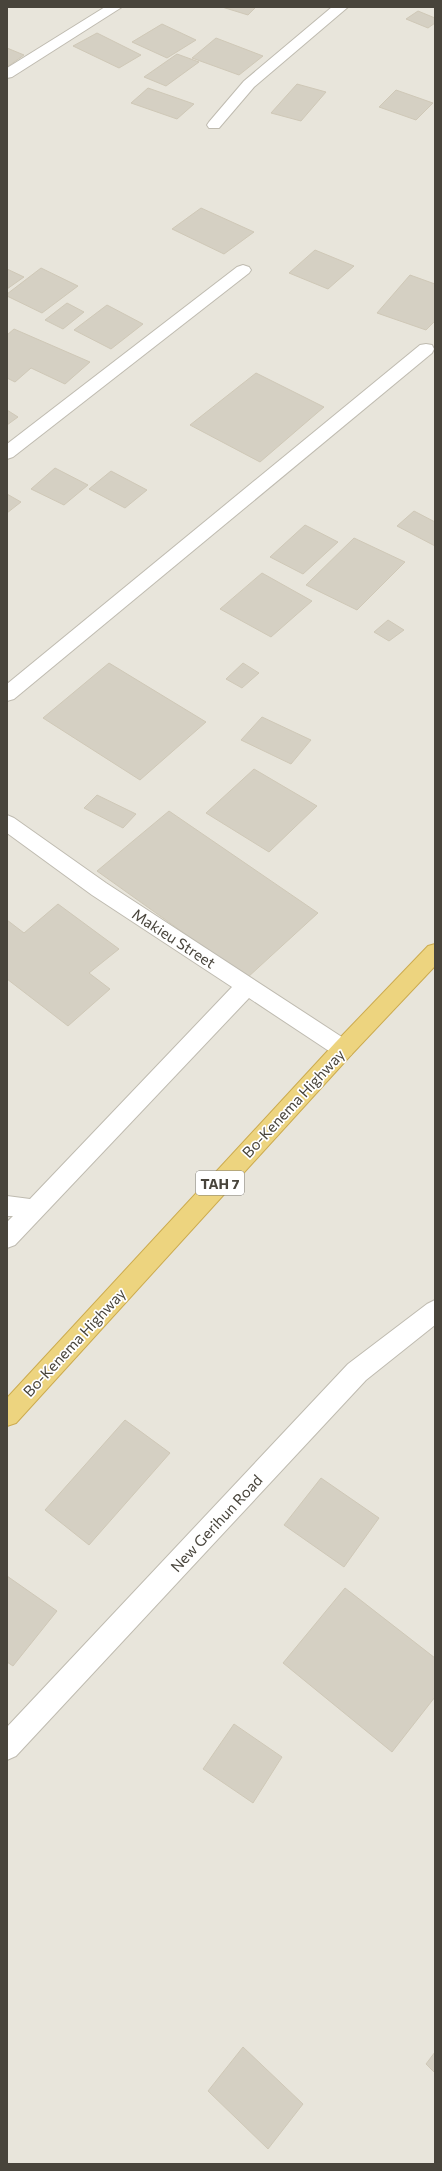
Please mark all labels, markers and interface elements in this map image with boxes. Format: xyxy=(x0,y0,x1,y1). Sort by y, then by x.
street label: Makieu Street xyxy=(129,904,219,972)
street label: Bo-Kenema Highway xyxy=(238,1045,348,1161)
road number: TAH 7 xyxy=(196,1171,244,1195)
street label: Bo-Kenema Highway xyxy=(19,1284,129,1400)
street label: New Gerihun Road xyxy=(166,1471,266,1575)

